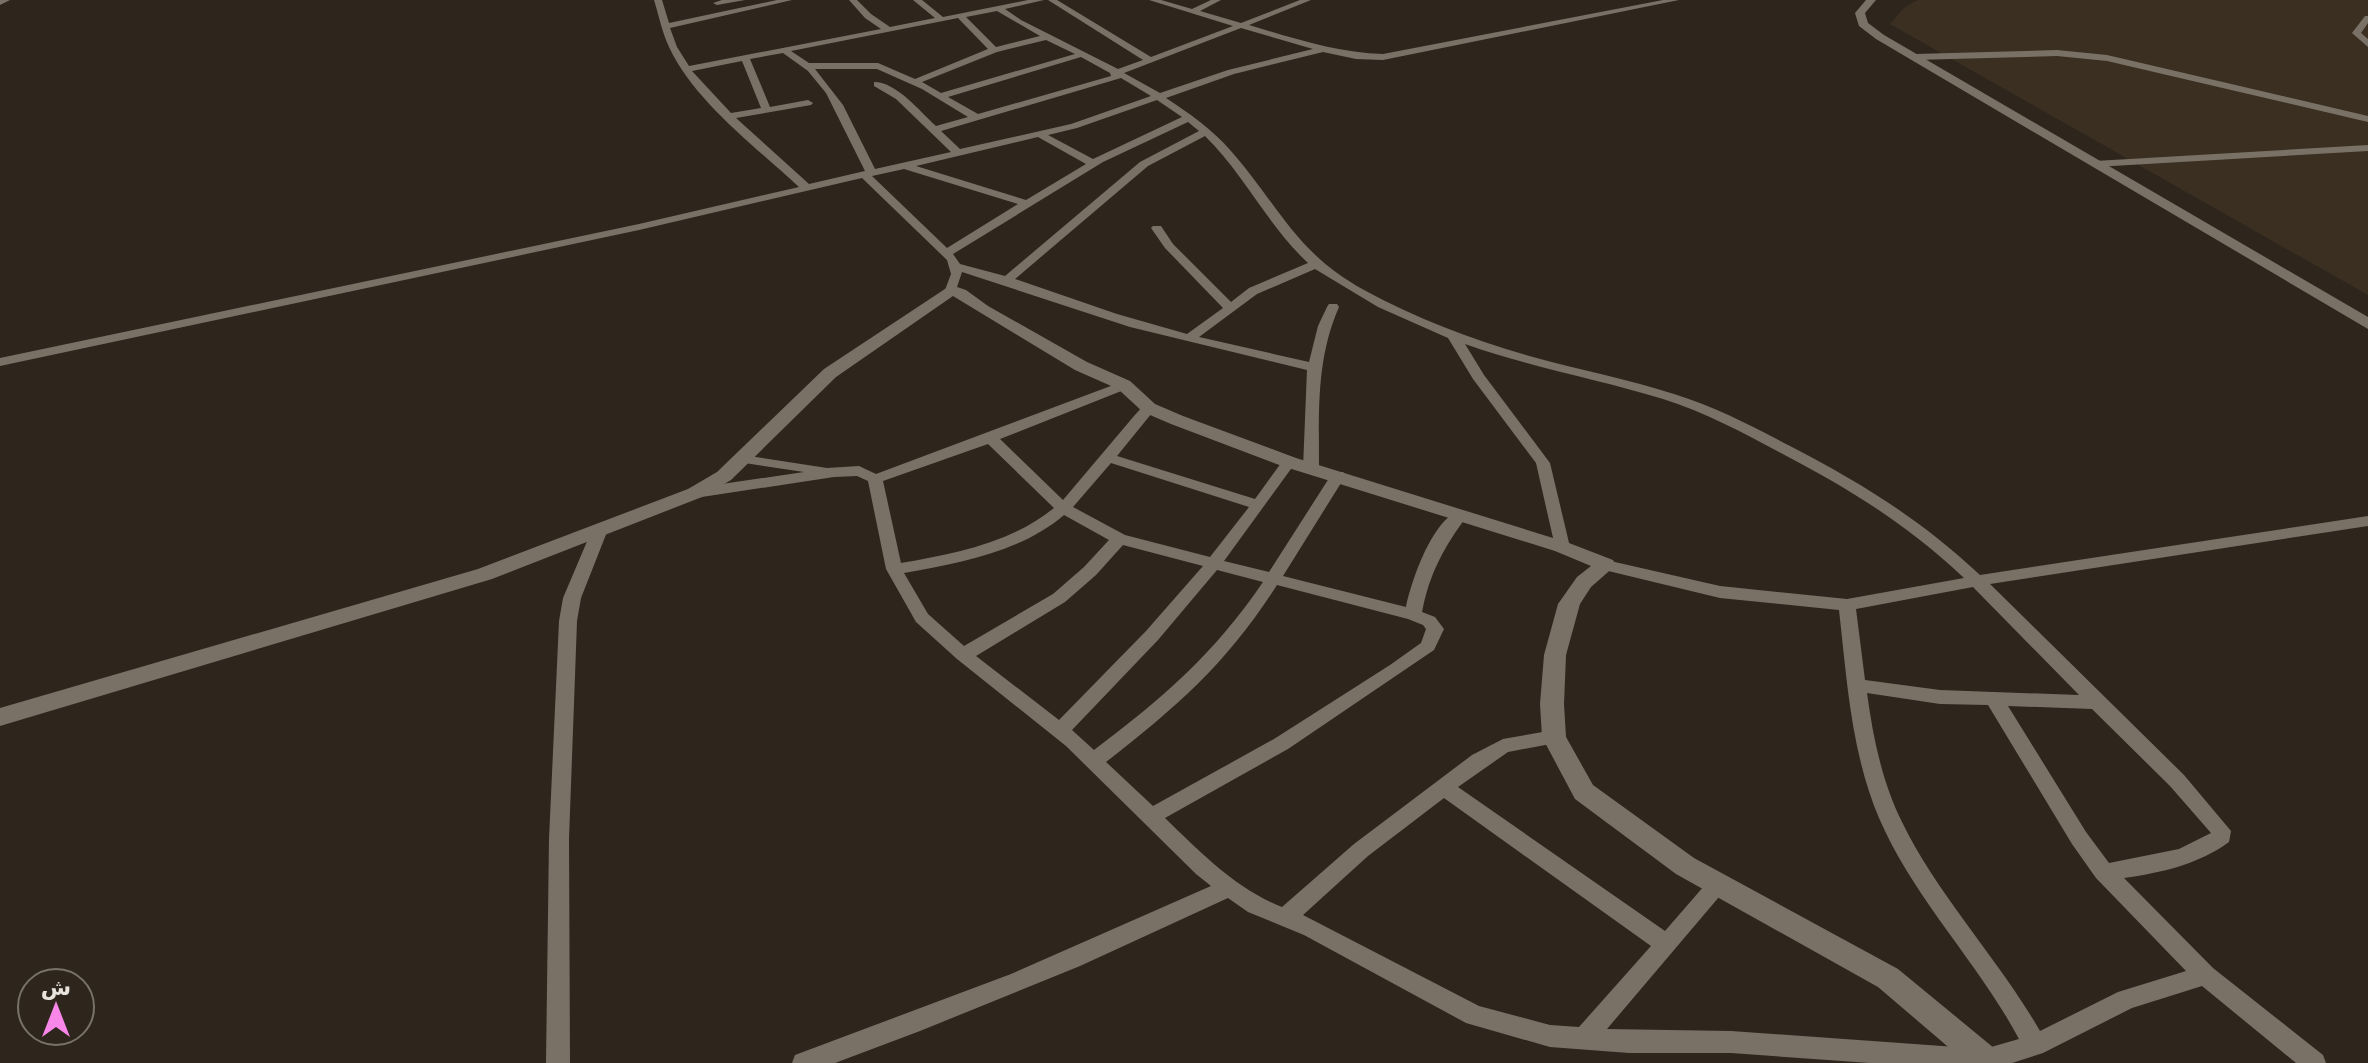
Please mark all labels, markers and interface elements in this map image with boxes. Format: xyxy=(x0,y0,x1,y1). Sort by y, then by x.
north arrow xyxy=(16,967,96,1047)
text: ش xyxy=(41,975,71,1000)

